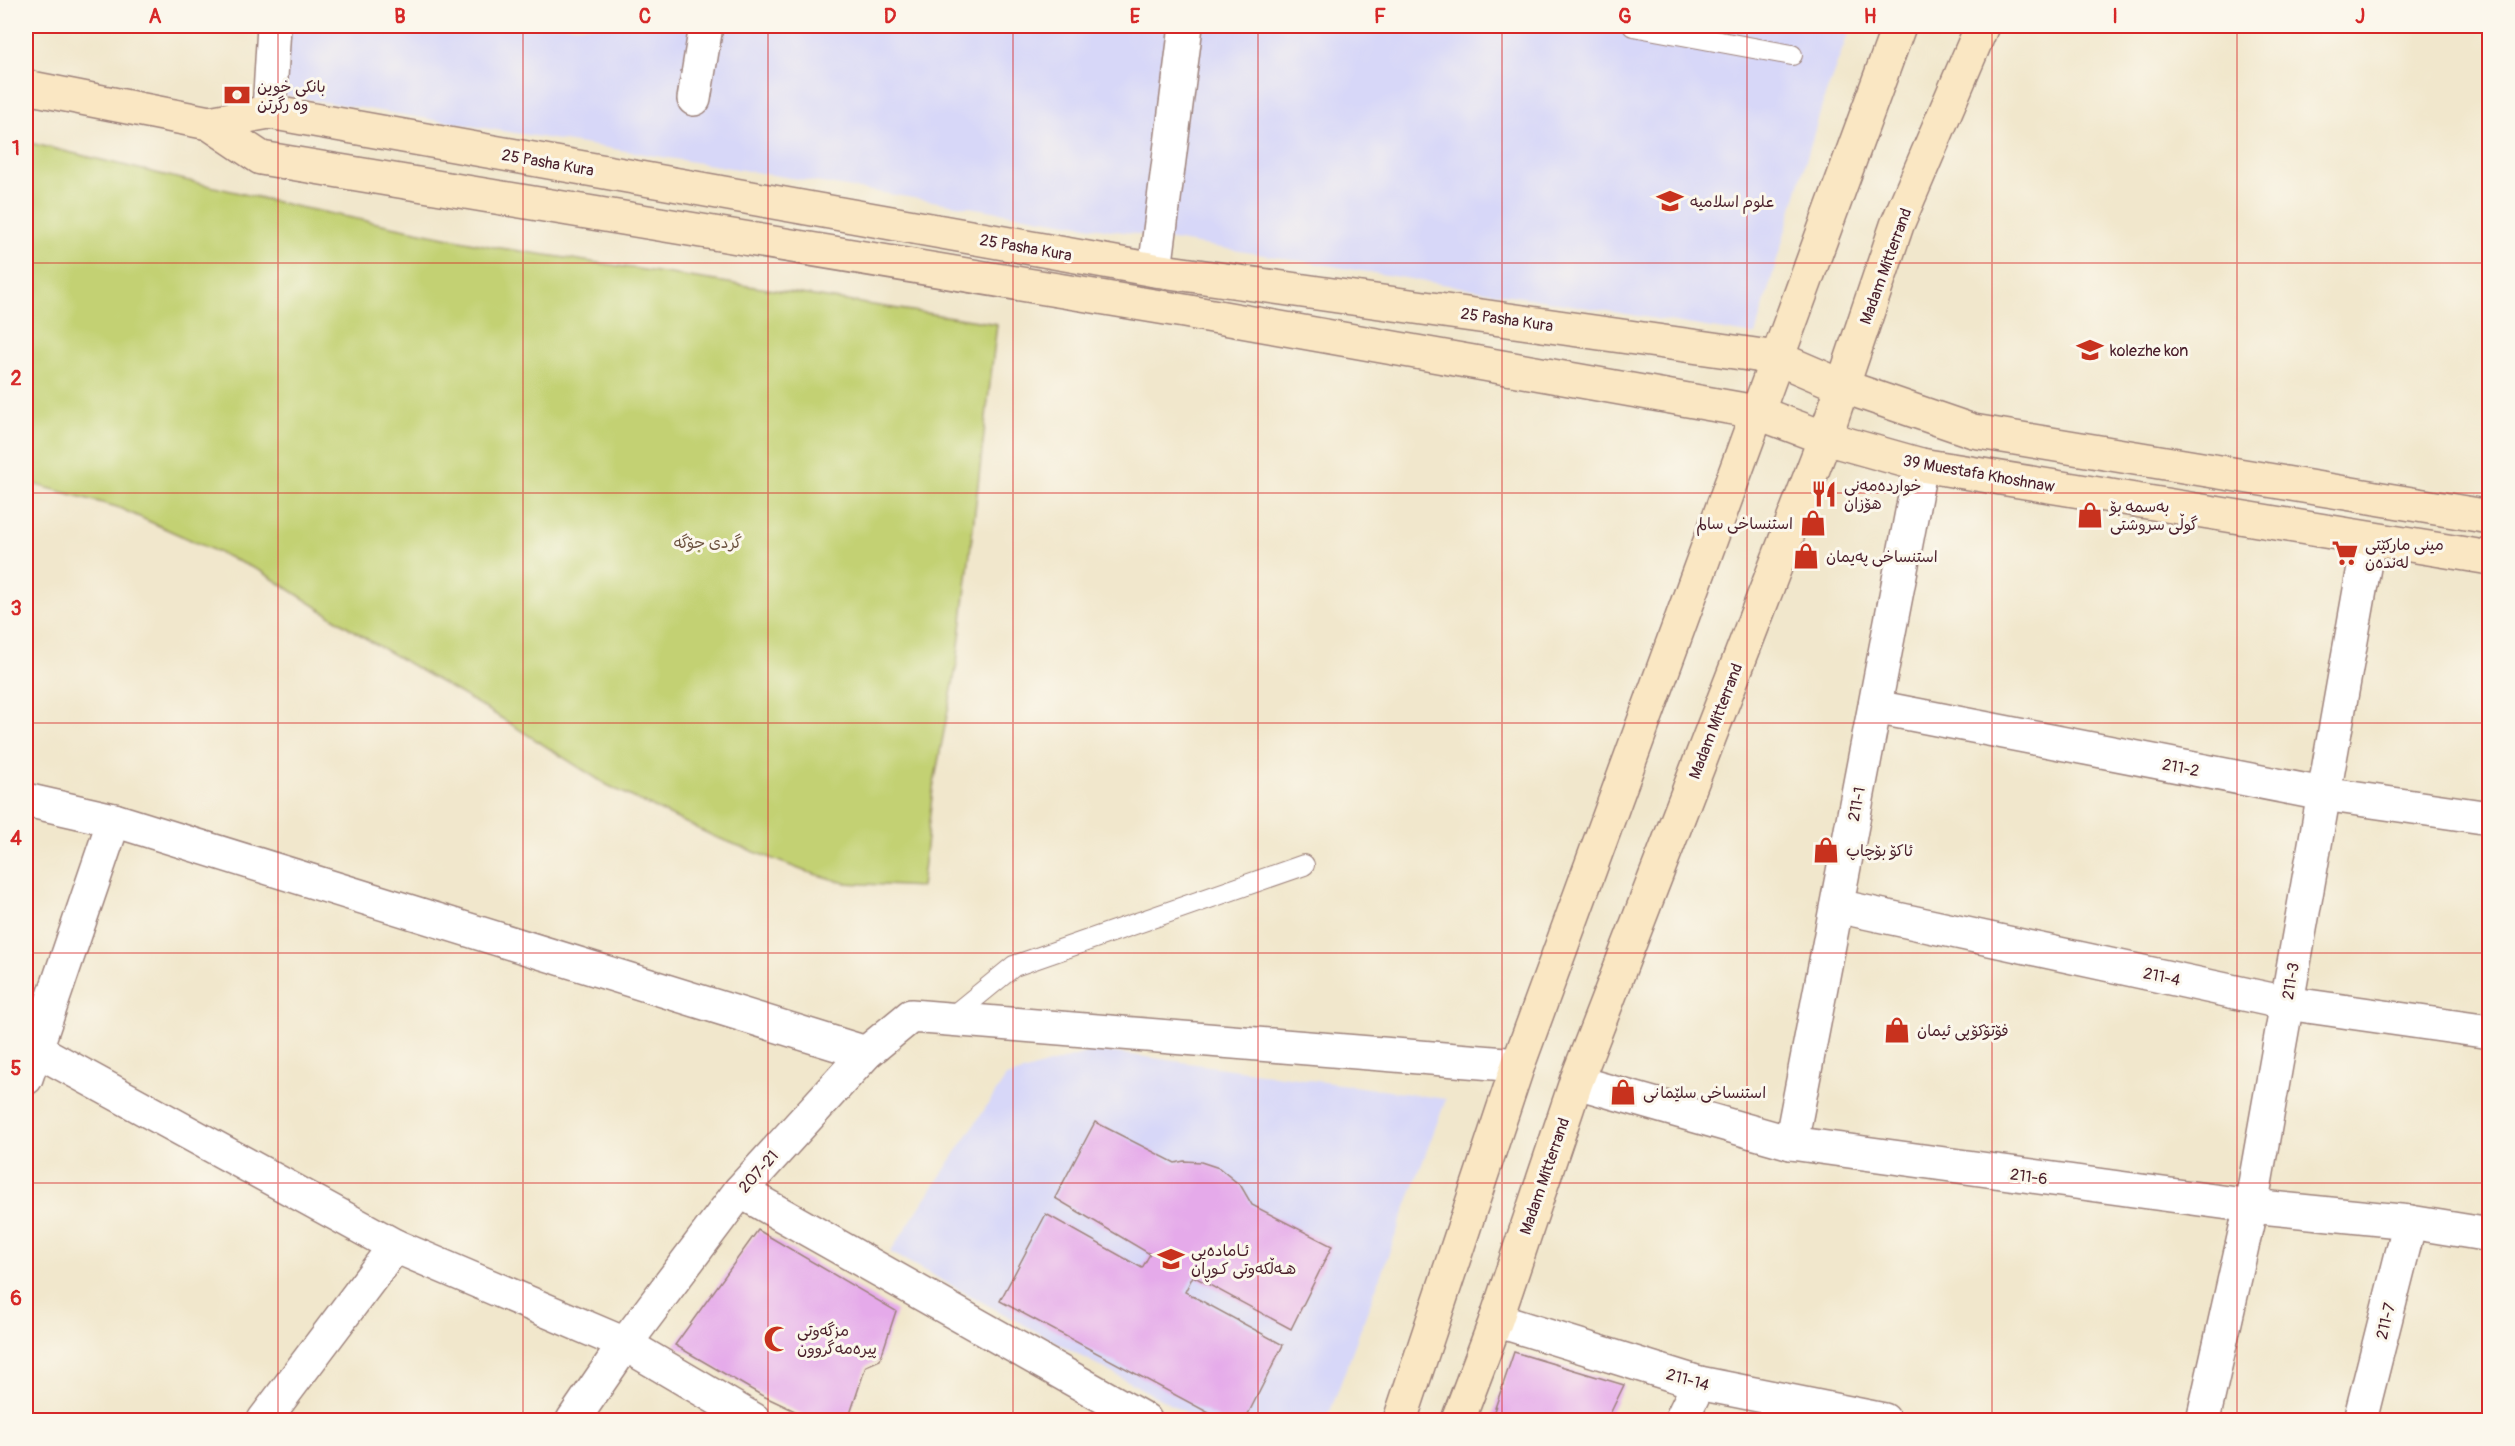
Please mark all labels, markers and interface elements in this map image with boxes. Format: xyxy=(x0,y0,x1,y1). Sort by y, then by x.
text: A xyxy=(149,4,162,29)
text: B xyxy=(394,4,406,29)
text: C xyxy=(639,4,651,29)
text: D xyxy=(884,4,897,29)
text: E xyxy=(1130,4,1141,29)
text: F xyxy=(1374,4,1386,29)
text: G xyxy=(1618,4,1632,29)
text: H xyxy=(1864,4,1877,29)
text: I xyxy=(2112,4,2118,29)
text: J xyxy=(2355,4,2365,29)
place label: بانکی خوین وه رگرتن xyxy=(257,77,326,115)
bank icon: بانکی خوین وه رگرتن xyxy=(222,80,252,110)
text: 1 xyxy=(12,136,20,161)
street label: 25 Pasha Kura xyxy=(500,145,595,181)
school or university icon: علوم اسلاميه xyxy=(1655,186,1685,216)
place label: علوم اسلاميه xyxy=(1690,192,1774,214)
street label: Madam Mitterrand xyxy=(1856,205,1916,327)
street label: 25 Pasha Kura xyxy=(978,230,1073,266)
street label: 25 Pasha Kura xyxy=(1459,304,1554,336)
school or university icon: kolezhe kon xyxy=(2075,335,2105,365)
place label: kolezhe kon xyxy=(2110,341,2188,361)
text: 2 xyxy=(10,366,22,391)
street label: 39 Muestafa Khoshnaw xyxy=(1901,451,2056,497)
place label: خواردە‌مە‌نی ھۆزان xyxy=(1844,476,1922,514)
restaurant icon: خواردە‌مە‌نی ھۆزان xyxy=(1809,479,1839,509)
place label: بە‌سمە‌ بۆ گوڵی سروشتی xyxy=(2108,497,2198,535)
shop icon: بە‌سمە‌ بۆ گوڵی سروشتی xyxy=(2075,500,2105,530)
shop icon: استنساخی سالم xyxy=(1798,508,1828,538)
place label: استنساخی سالم xyxy=(1696,514,1793,536)
park label: گردی جۆگە xyxy=(674,533,742,553)
place label: مینی ماركێتی لە‌ندە‌ن xyxy=(2365,535,2444,573)
supermarket icon: مینی ماركێتی لە‌ندە‌ن xyxy=(2330,538,2360,568)
shop icon: استنساخی پە‌یمان xyxy=(1791,541,1821,571)
place label: استنساخی پە‌یمان xyxy=(1826,547,1938,567)
text: 3 xyxy=(10,596,22,621)
street label: Madam Mitterrand xyxy=(1685,661,1747,782)
street label: 211-2 xyxy=(2161,755,2201,781)
street label: 211-1 xyxy=(1844,785,1870,823)
text: 4 xyxy=(10,826,22,851)
shop icon: ئاکۆ بۆچاپ xyxy=(1811,835,1841,865)
place label: ئاکۆ بۆچاپ xyxy=(1846,841,1913,861)
street label: 211-3 xyxy=(2278,961,2304,1001)
street label: 211-4 xyxy=(2141,963,2182,991)
shop icon: فۆتۆکۆپی ئیمان xyxy=(1882,1015,1912,1045)
place label: فۆتۆکۆپی ئیمان xyxy=(1917,1021,2009,1041)
text: 5 xyxy=(11,1056,22,1081)
shop icon: استنساخی سلێمانی xyxy=(1608,1077,1638,1107)
place label: استنساخی سلێمانی xyxy=(1643,1083,1766,1103)
street label: Madam Mitterrand xyxy=(1516,1115,1574,1237)
street label: 207-21 xyxy=(734,1146,783,1197)
street label: 211-6 xyxy=(2009,1164,2049,1190)
place label: ئـامادەیی هـەڵکەوتی کـوڕان xyxy=(1191,1241,1296,1283)
school or university icon: ئـامادەیی هـەڵکەوتی کـوڕان xyxy=(1156,1244,1186,1274)
text: 6 xyxy=(10,1286,22,1311)
street label: 211-7 xyxy=(2372,1300,2400,1341)
place label: مزگەوتی پیرەمەگروون xyxy=(797,1321,877,1359)
mosque icon: مزگەوتی پیرەمەگروون xyxy=(762,1324,792,1354)
street label: 211-14 xyxy=(1664,1364,1712,1396)

